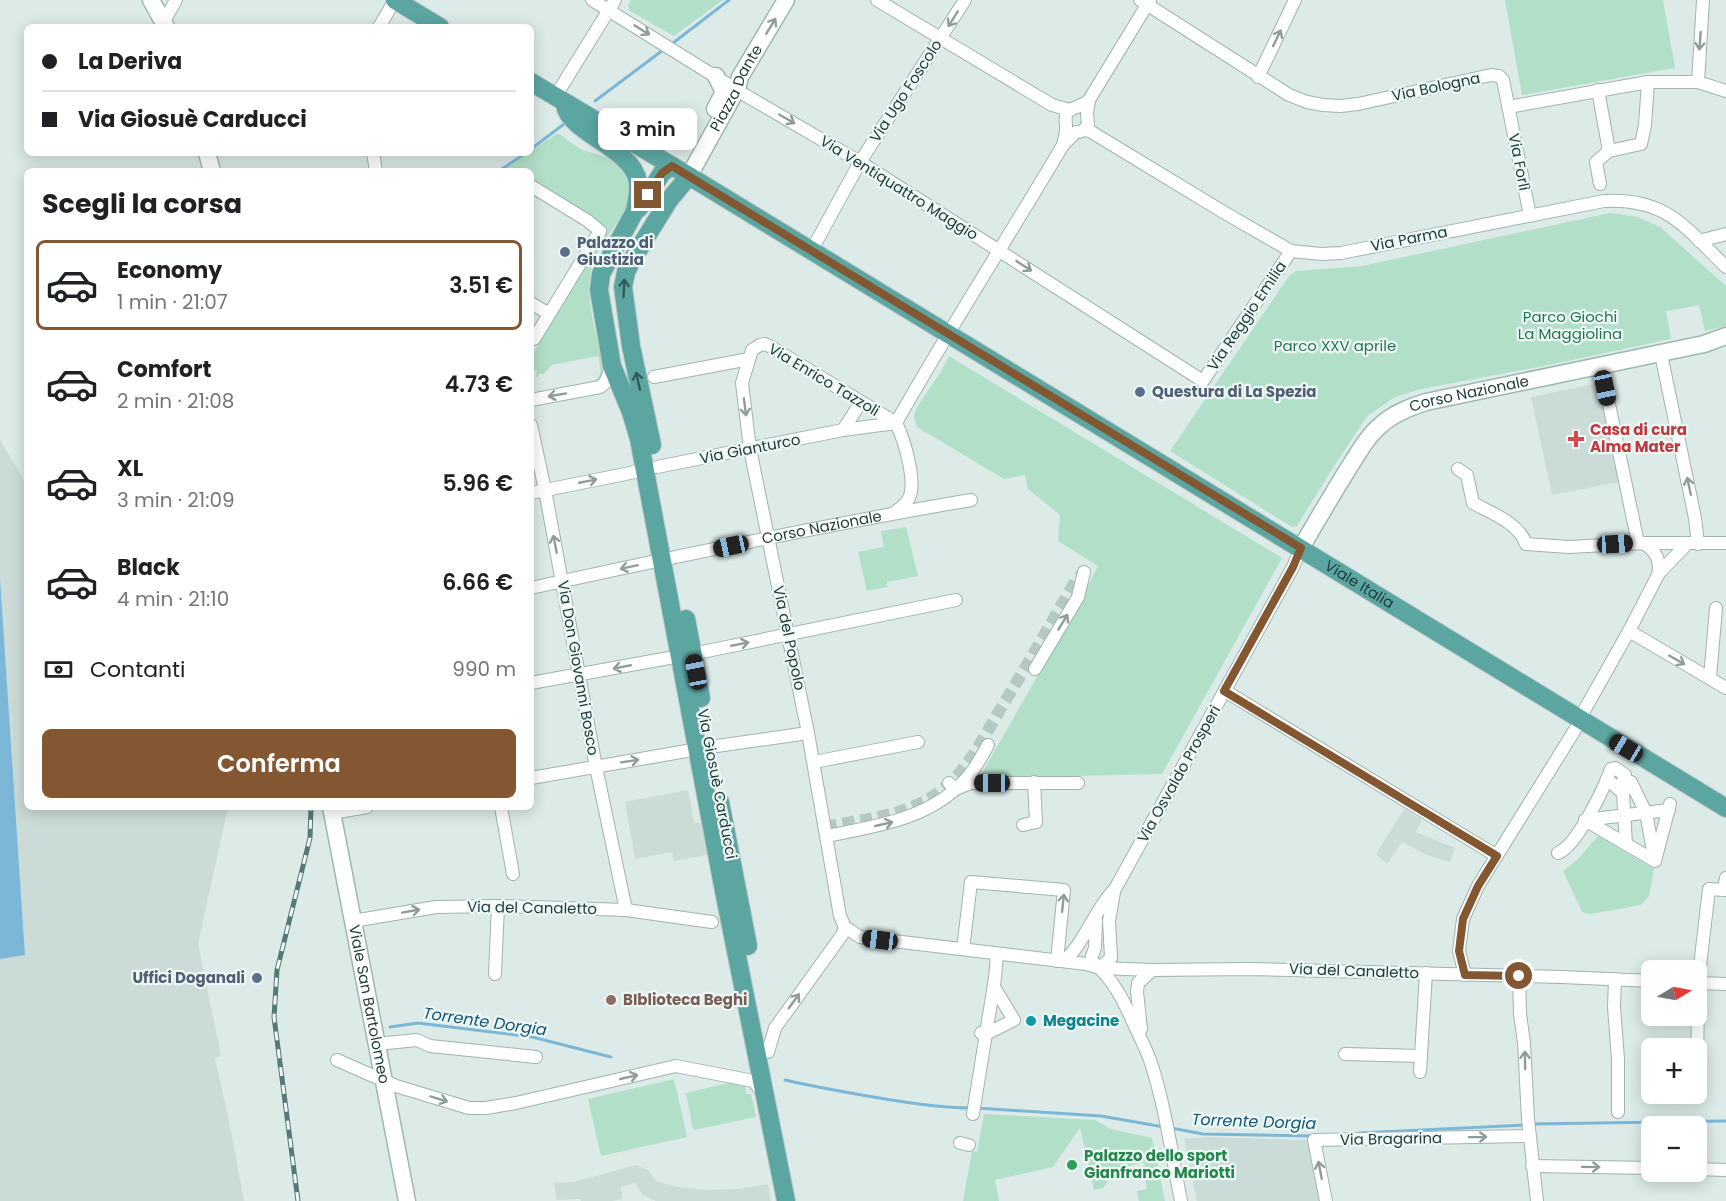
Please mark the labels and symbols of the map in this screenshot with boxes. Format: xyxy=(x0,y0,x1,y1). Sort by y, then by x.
one-way arrow xyxy=(946,11,959,28)
one-way arrow xyxy=(765,18,777,35)
one-way arrow xyxy=(633,25,650,37)
one-way arrow xyxy=(1271,30,1283,48)
one-way arrow xyxy=(1695,31,1706,51)
street label: Via Ugo Foscolo xyxy=(864,35,947,146)
street label: Piazza Dante xyxy=(705,40,767,135)
street label: Via Bologna xyxy=(1390,67,1482,106)
callout: 3 min xyxy=(598,108,698,150)
one-way arrow xyxy=(778,114,795,126)
street label: Via Ventiquattro Maggio xyxy=(816,130,982,245)
street label: Via Forlì xyxy=(1504,131,1535,193)
route end xyxy=(634,181,661,208)
street label: Via Parma xyxy=(1369,221,1449,256)
place label: Palazzo di Giustizia xyxy=(577,232,653,270)
marker: Palazzo di Giustizia xyxy=(558,245,572,259)
street label: Via Reggio Emilia xyxy=(1202,257,1291,375)
one-way arrow xyxy=(1015,260,1032,272)
one-way arrow xyxy=(619,279,630,299)
park label: Parco Giochi La Maggiolina xyxy=(1518,306,1622,344)
park label: Parco XXV aprile xyxy=(1274,335,1396,356)
street label: Via Enrico Tazzoli xyxy=(765,338,884,421)
car xyxy=(1592,369,1618,407)
street label: Corso Nazionale xyxy=(1406,370,1531,417)
one-way arrow xyxy=(632,371,644,390)
place label: Questura di La Spezia xyxy=(1152,381,1317,402)
marker: Questura di La Spezia xyxy=(1133,385,1147,399)
one-way arrow xyxy=(548,390,568,401)
one-way arrow xyxy=(740,397,751,417)
place label: Casa di cura Alma Mater xyxy=(1590,419,1687,457)
street label: Via Gianturco xyxy=(698,428,802,469)
marker: Casa di cura Alma Mater xyxy=(1567,430,1585,448)
one-way arrow xyxy=(578,475,597,486)
one-way arrow xyxy=(1682,477,1694,496)
street label: Corso Nazionale xyxy=(760,505,883,549)
car xyxy=(712,533,750,559)
one-way arrow xyxy=(549,534,560,554)
car xyxy=(1597,534,1633,554)
street label: Viale Italia xyxy=(1321,555,1398,613)
one-way arrow xyxy=(620,562,639,573)
street label: Via Don Giovanni Bosco xyxy=(553,579,604,757)
street label: Via del Popolo xyxy=(768,584,811,692)
one-way arrow xyxy=(1057,614,1069,631)
one-way arrow xyxy=(730,638,750,649)
car xyxy=(684,653,708,691)
one-way arrow xyxy=(1669,654,1686,666)
one-way arrow xyxy=(613,661,632,672)
street label: Via Osvaldo Prosperi xyxy=(1132,701,1225,846)
street label: Via Giosuè Carducci xyxy=(693,707,742,861)
car xyxy=(1606,731,1646,765)
one-way arrow xyxy=(620,755,639,766)
car xyxy=(974,774,1010,792)
one-way arrow xyxy=(875,817,894,829)
one-way arrow xyxy=(1058,893,1069,913)
street label: Via del Canaletto xyxy=(467,896,597,919)
one-way arrow xyxy=(400,905,420,916)
street label: Viale San Bartolomeo xyxy=(344,923,395,1085)
car xyxy=(861,929,899,951)
street label: Via del Canaletto xyxy=(1289,958,1419,983)
north arrow xyxy=(1641,960,1707,1026)
route start xyxy=(1505,962,1532,989)
place label: Uffici Doganali xyxy=(133,967,245,988)
marker: Uffici Doganali xyxy=(250,971,264,985)
place label: BIblioteca Beghi xyxy=(623,989,748,1010)
marker: BIblioteca Beghi xyxy=(604,993,618,1007)
one-way arrow xyxy=(788,993,800,1009)
water label: Torrente Dorgia xyxy=(422,1001,548,1042)
place label: Megacine xyxy=(1043,1010,1119,1031)
marker: Megacine xyxy=(1024,1014,1038,1028)
one-way arrow xyxy=(1519,1051,1531,1071)
one-way arrow xyxy=(619,1071,638,1082)
one-way arrow xyxy=(429,1094,448,1105)
water label: Torrente Dorgia xyxy=(1191,1108,1317,1135)
street label: Via Bragarina xyxy=(1340,1127,1442,1150)
one-way arrow xyxy=(1467,1131,1487,1143)
place label: Palazzo dello sport Gianfranco Mariotti xyxy=(1084,1145,1235,1183)
marker: Palazzo dello sport Gianfranco Mariotti xyxy=(1065,1158,1079,1172)
one-way arrow xyxy=(1314,1161,1325,1181)
one-way arrow xyxy=(1580,1161,1600,1173)

